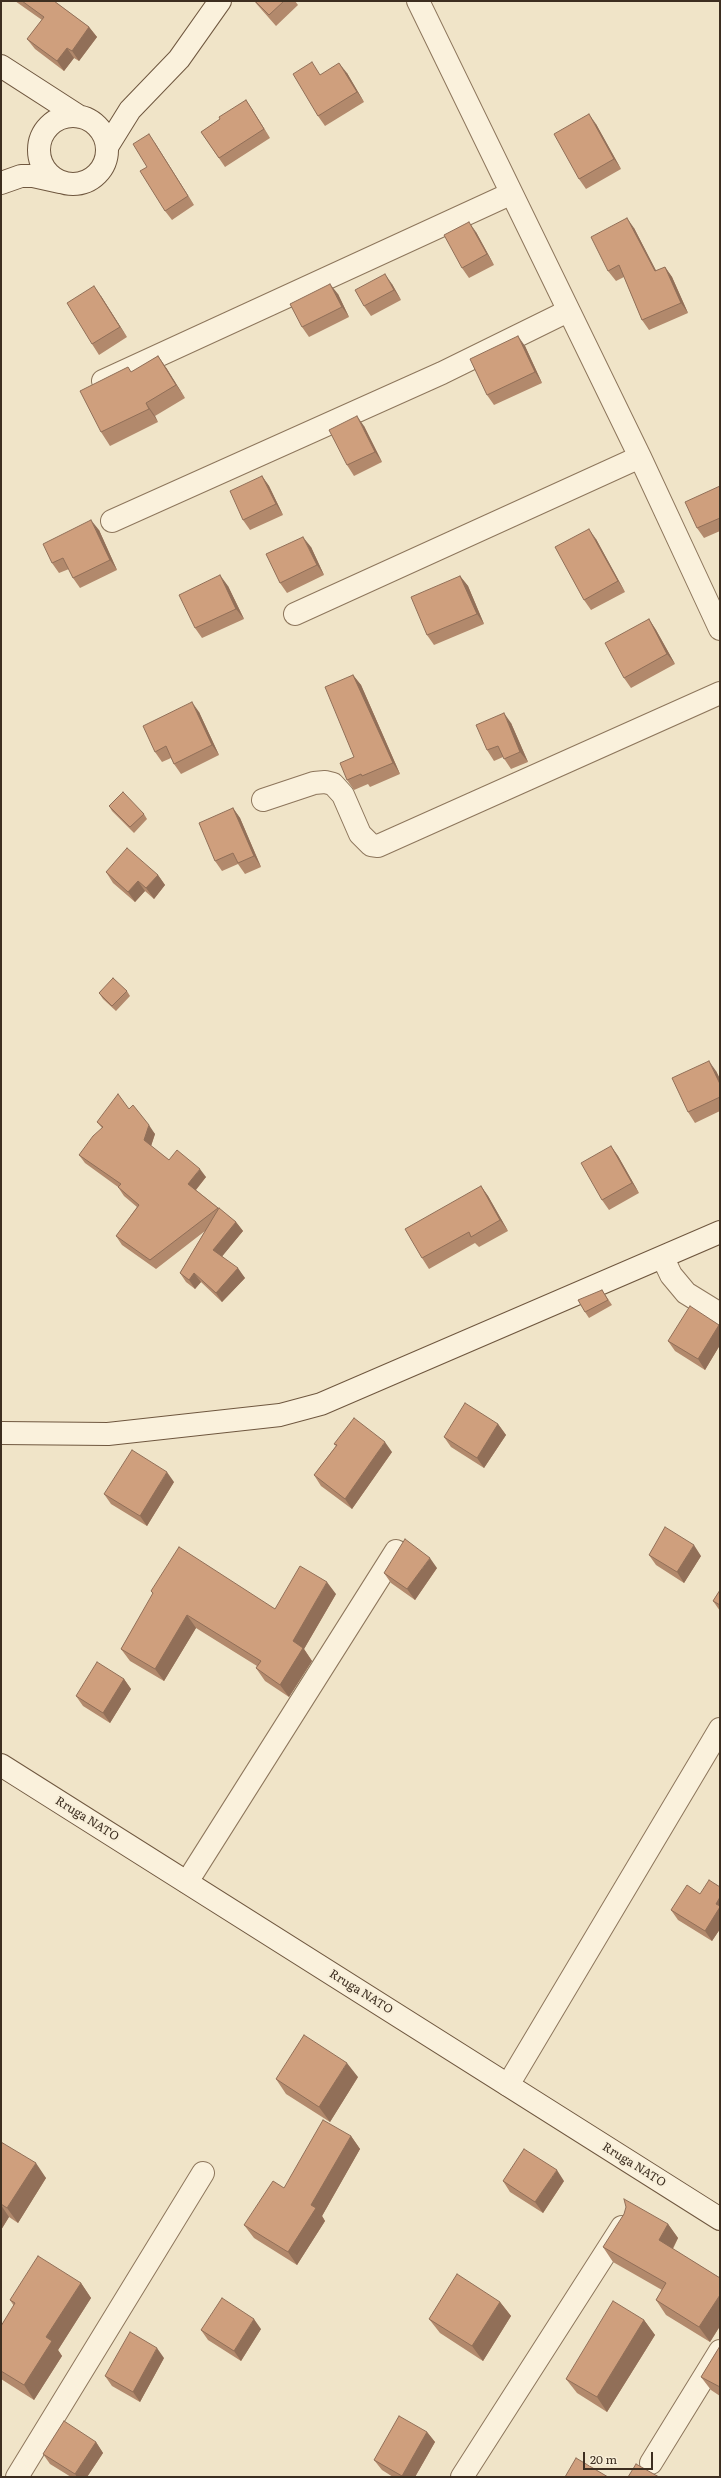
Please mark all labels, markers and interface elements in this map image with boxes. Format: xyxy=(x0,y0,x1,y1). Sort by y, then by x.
street label: Rruga NATO xyxy=(53,1794,121,1844)
street label: Rruga NATO xyxy=(327,1967,395,2017)
street label: Rruga NATO xyxy=(600,2140,668,2190)
scale bar xyxy=(585,2444,655,2470)
text: 20 m xyxy=(590,2450,617,2468)

